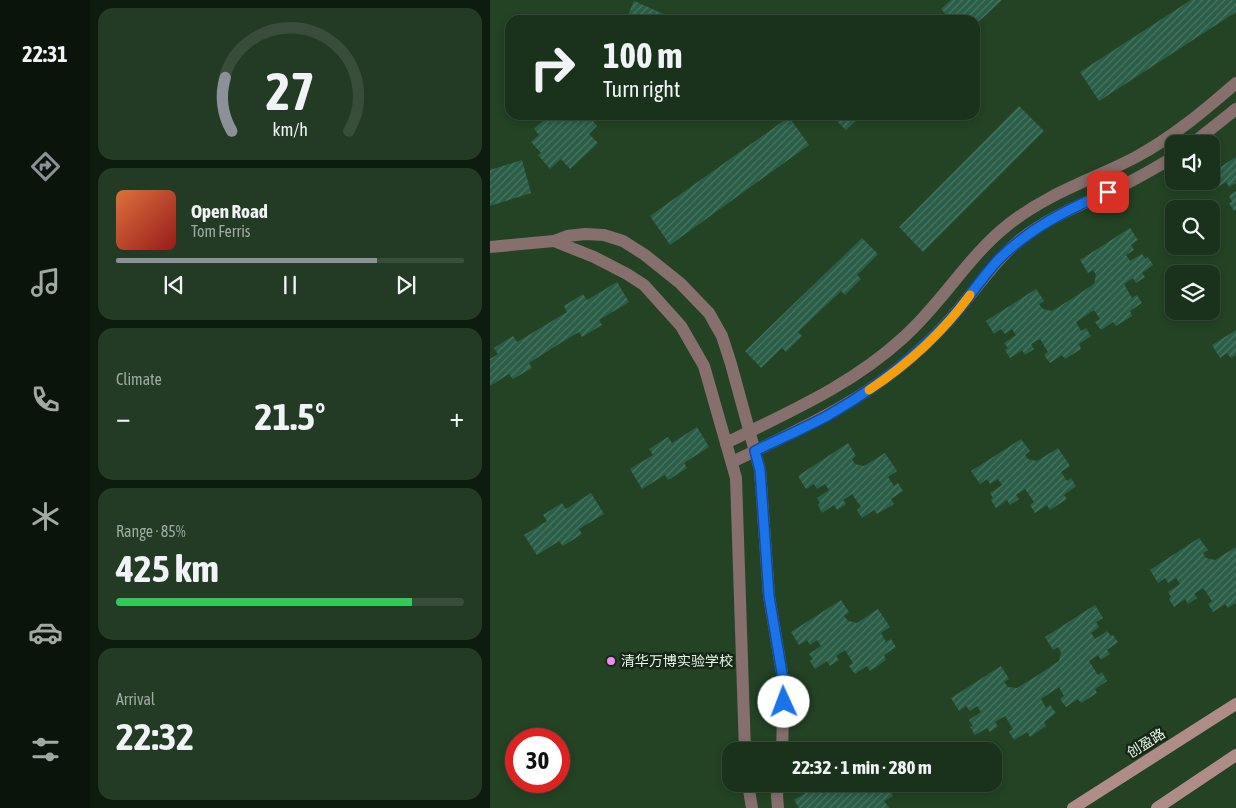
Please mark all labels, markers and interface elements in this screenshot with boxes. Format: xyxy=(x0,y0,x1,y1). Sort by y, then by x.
icon: right xyxy=(520,35,585,100)
text: 100 m xyxy=(603,35,682,75)
text: 22:31 xyxy=(22,41,68,67)
text: 27 xyxy=(266,61,314,121)
text: Turn right xyxy=(603,76,680,102)
text: km/h xyxy=(272,119,308,140)
map controls xyxy=(1165,135,1220,320)
button: sound xyxy=(1165,135,1220,190)
icon: directions xyxy=(28,149,63,184)
pin xyxy=(1087,171,1129,213)
icon: arrive xyxy=(1094,178,1122,206)
text: Open Road xyxy=(191,200,268,222)
button: search xyxy=(1165,200,1220,255)
text: Tom Ferris xyxy=(191,222,250,240)
icon: music xyxy=(28,265,63,300)
button: layers xyxy=(1165,265,1220,320)
icon: previous xyxy=(160,271,188,299)
icon: pause xyxy=(276,271,304,299)
icon: next xyxy=(392,271,420,299)
text: Climate xyxy=(116,370,162,388)
icon: phone xyxy=(28,382,63,417)
text: 21.5° xyxy=(255,395,325,438)
text: − xyxy=(116,401,131,433)
text: + xyxy=(449,401,464,433)
icon: climate xyxy=(28,499,63,534)
text: Range · 85% xyxy=(116,522,186,540)
text: 425 km xyxy=(116,547,219,590)
icon: car xyxy=(28,615,63,650)
place label: 清华万博实验学校 xyxy=(621,653,733,669)
marker: 清华万博实验学校 xyxy=(605,655,617,667)
position arrow xyxy=(757,675,809,727)
text: Arrival xyxy=(116,690,155,708)
text: 22:32 xyxy=(116,715,194,758)
street label: 创盈路 xyxy=(1124,725,1168,761)
speed limit sign: 30 xyxy=(505,728,570,793)
icon: filters xyxy=(28,732,63,767)
text: 22:32 · 1 min · 280 m xyxy=(792,756,932,778)

